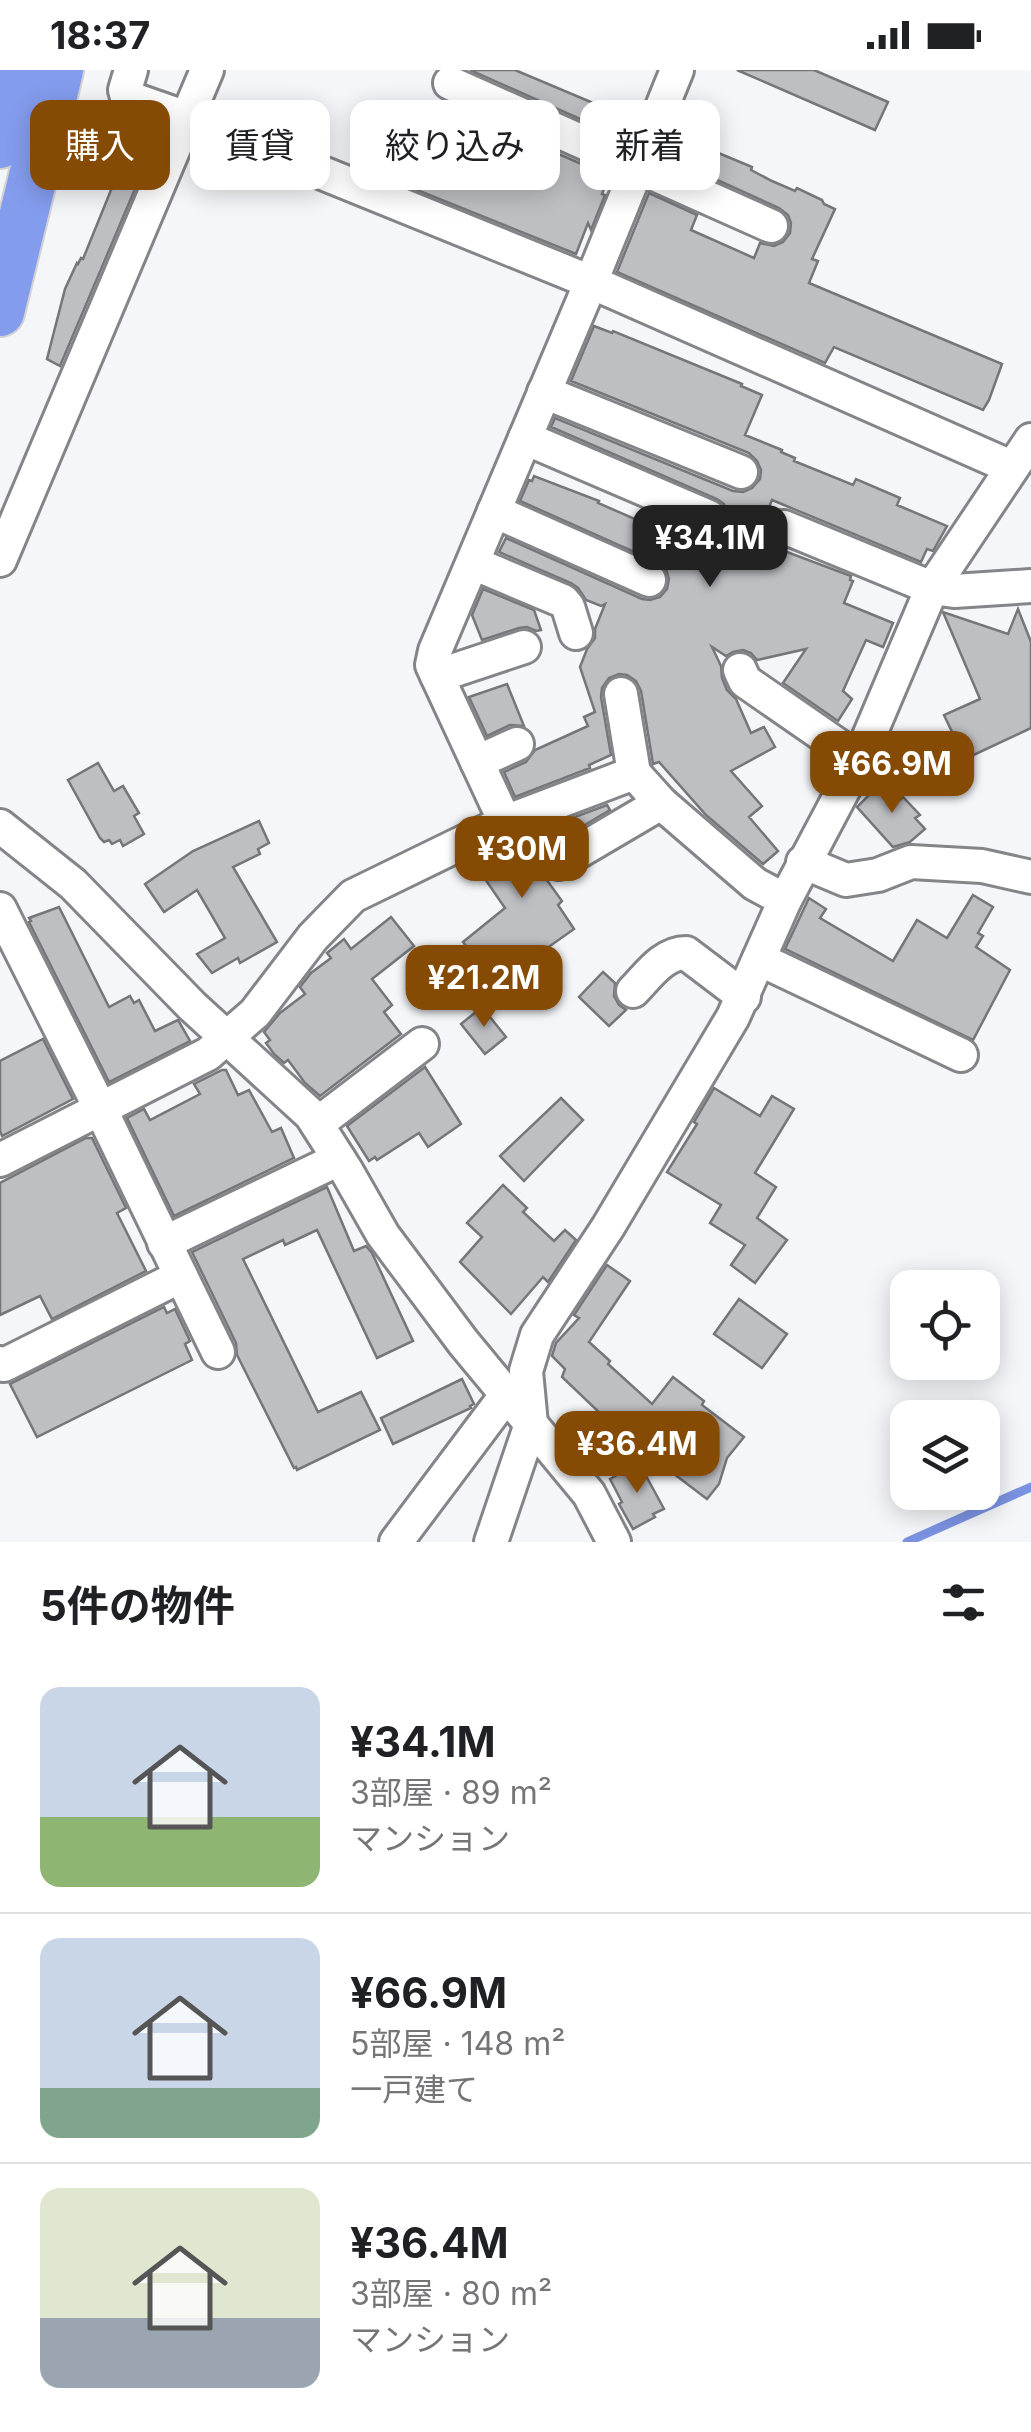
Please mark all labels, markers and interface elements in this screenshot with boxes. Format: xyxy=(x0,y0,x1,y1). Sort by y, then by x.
text: 18:37 xyxy=(50,12,150,58)
chip: 購入 xyxy=(30,100,170,190)
chip: 賃貸 xyxy=(190,100,330,190)
chip: 絞り込み xyxy=(350,100,560,190)
chip: 新着 xyxy=(580,100,720,190)
pin: ¥34.1M xyxy=(629,505,791,590)
text: ¥34.1M xyxy=(655,518,765,557)
pin: ¥66.9M xyxy=(811,731,973,816)
text: ¥66.9M xyxy=(832,744,952,783)
pin: ¥30M xyxy=(463,816,581,901)
text: ¥30M xyxy=(477,829,567,868)
pin: ¥21.2M xyxy=(403,945,565,1030)
text: ¥21.2M xyxy=(428,958,540,997)
map controls xyxy=(890,1270,1000,1510)
button: locate xyxy=(890,1270,1000,1380)
button: layers xyxy=(890,1400,1000,1510)
pin: ¥36.4M xyxy=(556,1411,718,1496)
text: ¥36.4M xyxy=(577,1424,697,1463)
icon: filters xyxy=(936,1575,991,1630)
text: 5件の物件 xyxy=(40,1580,235,1631)
text: ¥34.1M xyxy=(350,1716,496,1767)
icon: home xyxy=(120,1727,240,1847)
text: 3部屋 · 89 m² xyxy=(350,1773,552,1812)
text: マンション xyxy=(350,1819,510,1858)
text: ¥66.9M xyxy=(350,1967,507,2018)
icon: home xyxy=(120,1978,240,2098)
text: 5部屋 · 148 m² xyxy=(350,2024,565,2063)
text: 一戸建て xyxy=(350,2070,478,2109)
text: ¥36.4M xyxy=(350,2217,509,2268)
icon: home xyxy=(120,2228,240,2348)
text: 3部屋 · 80 m² xyxy=(350,2274,552,2313)
text: マンション xyxy=(350,2320,510,2359)

